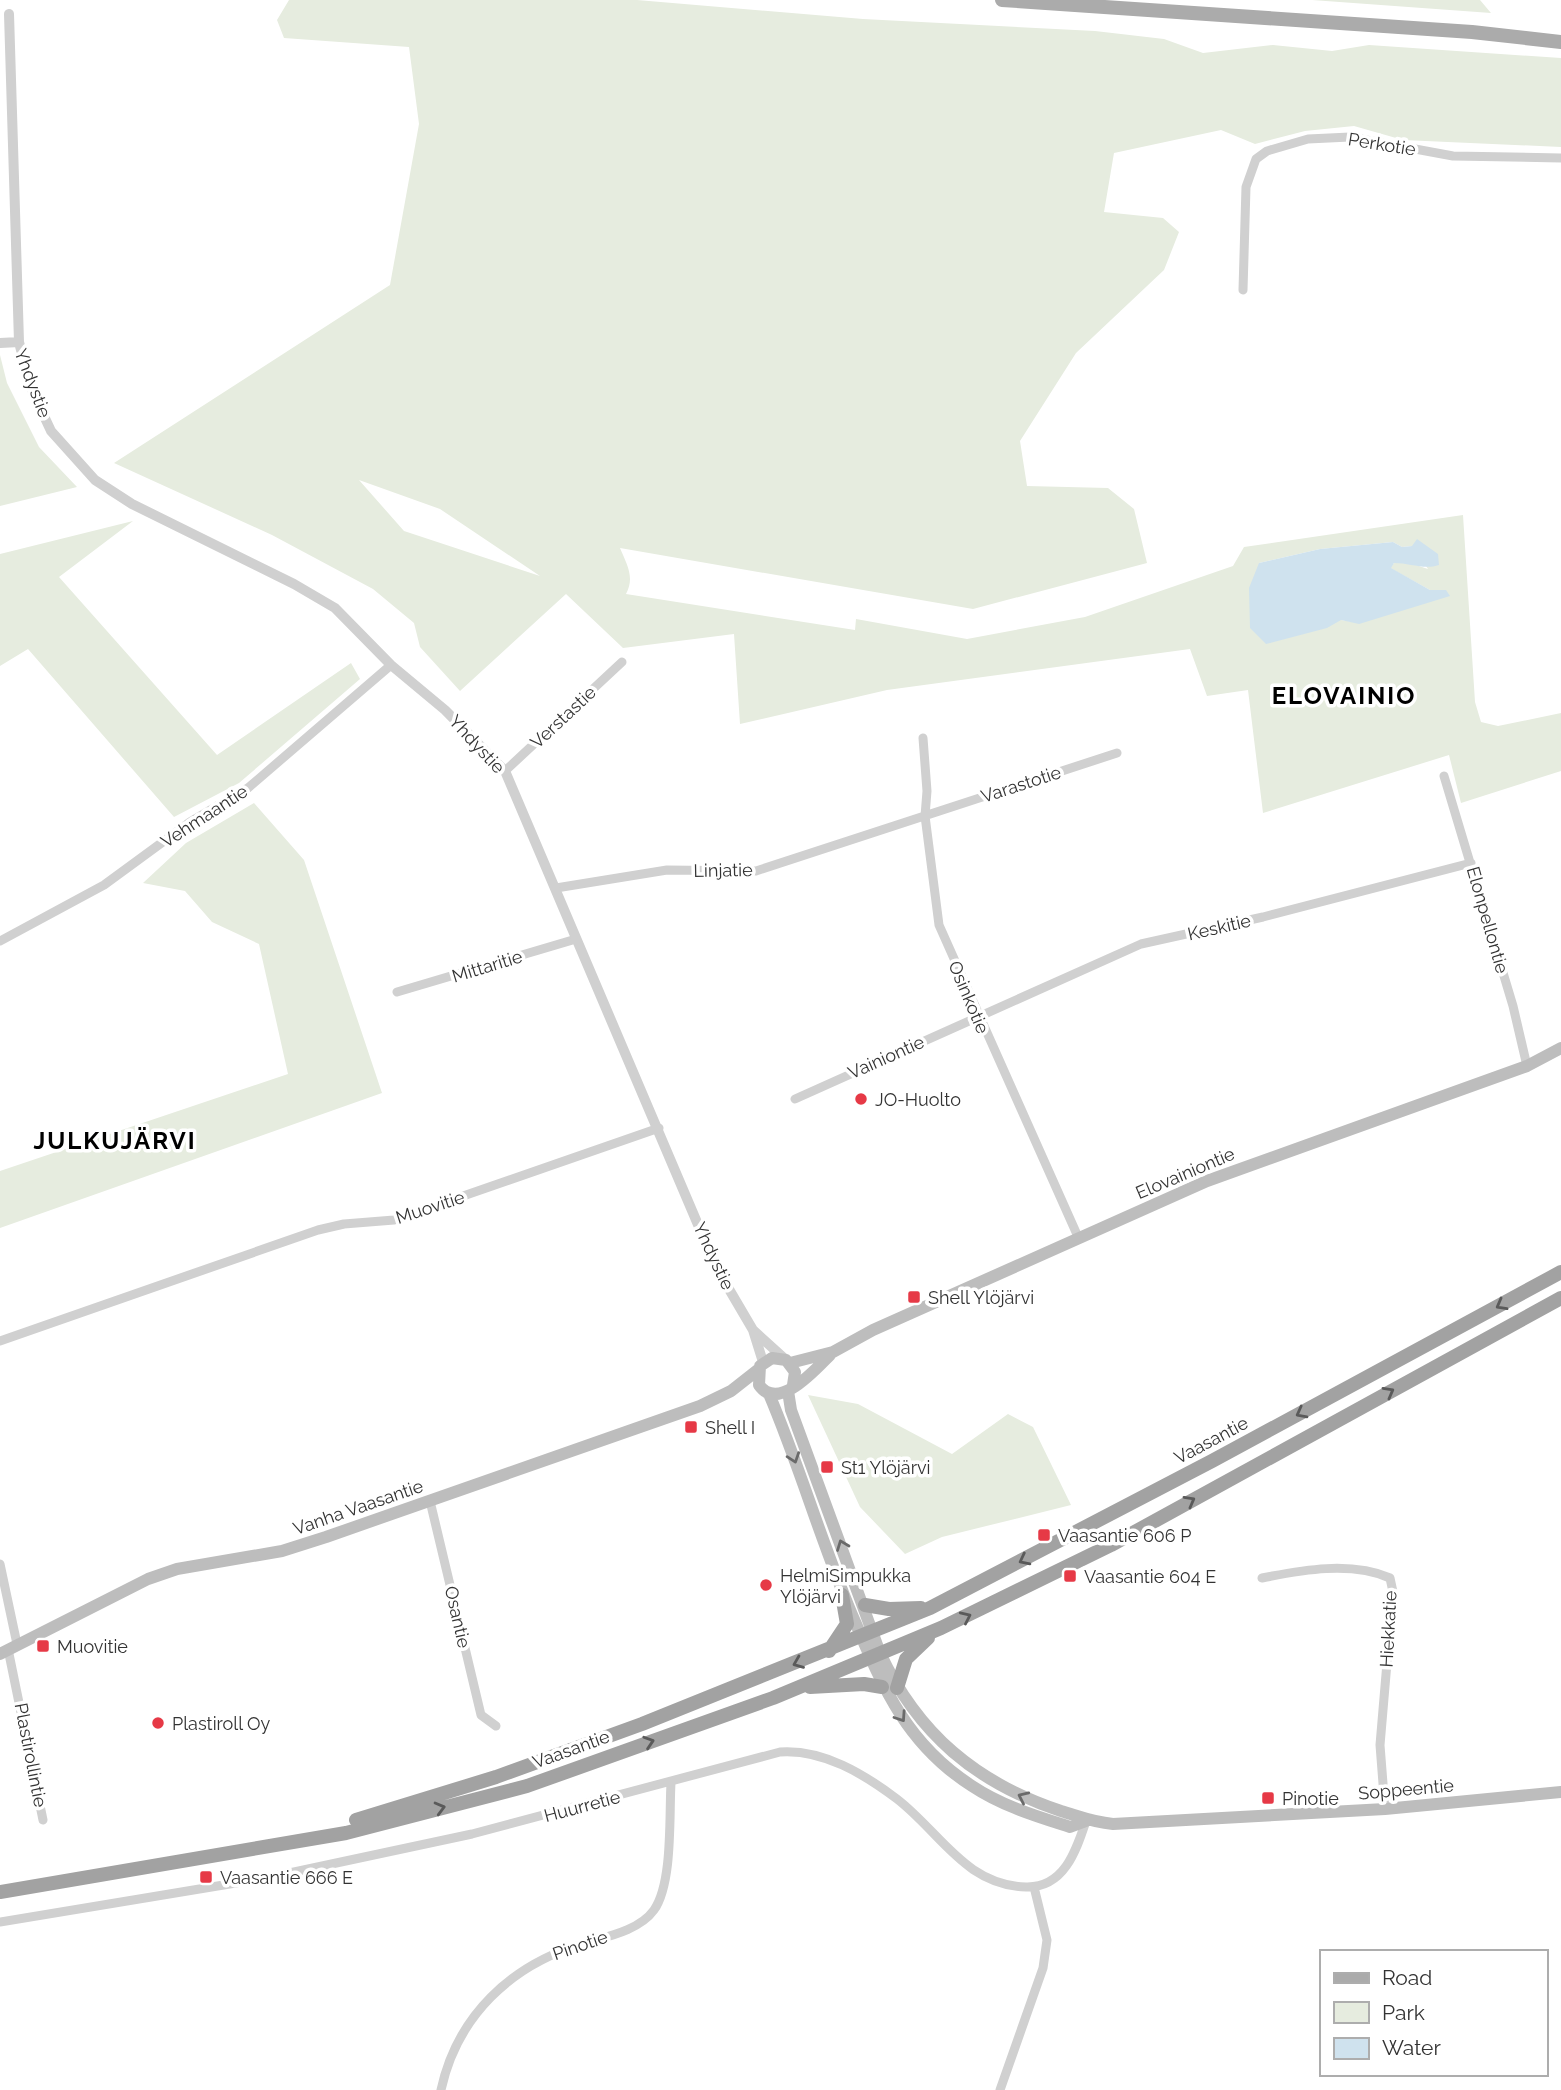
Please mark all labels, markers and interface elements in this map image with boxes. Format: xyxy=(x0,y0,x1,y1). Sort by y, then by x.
street label: Perkotie xyxy=(1347,128,1418,160)
street label: Yhdystie xyxy=(10,346,56,421)
street label: Verstastie xyxy=(526,681,600,753)
district label: ELOVAINIO xyxy=(1272,681,1416,710)
street label: Yhdystie xyxy=(445,710,510,778)
street label: Varastotie xyxy=(978,761,1064,807)
street label: Vehmaantie xyxy=(157,780,252,852)
street label: Linjatie xyxy=(693,859,753,881)
street label: Elonpellontie xyxy=(1463,864,1513,976)
street label: Keskitie xyxy=(1185,909,1253,944)
street label: Mittaritie xyxy=(449,945,525,987)
street label: Osinkotie xyxy=(944,958,994,1037)
street label: Vainiontie xyxy=(845,1031,928,1083)
place label: JO-Huolto xyxy=(875,1089,961,1110)
marker: JO-Huolto xyxy=(853,1091,869,1107)
district label: JULKUJÄRVI xyxy=(33,1126,197,1155)
street label: Elovainiontie xyxy=(1132,1143,1238,1203)
street label: Muovitie xyxy=(393,1186,467,1228)
street label: Yhdystie xyxy=(689,1219,739,1294)
place label: Shell Ylöjärvi xyxy=(928,1287,1034,1308)
marker: Shell Ylöjärvi xyxy=(906,1289,922,1305)
one-way arrow xyxy=(1496,1297,1508,1310)
one-way arrow xyxy=(1382,1387,1394,1400)
one-way arrow xyxy=(1296,1405,1308,1419)
street label: Vaasantie xyxy=(1171,1412,1252,1468)
place label: Shell I xyxy=(705,1417,755,1438)
marker: Shell I xyxy=(683,1419,699,1435)
one-way arrow xyxy=(786,1451,800,1463)
place label: St1 Ylöjärvi xyxy=(841,1457,930,1478)
marker: St1 Ylöjärvi xyxy=(819,1459,835,1475)
street label: Vanha Vaasantie xyxy=(290,1475,426,1539)
one-way arrow xyxy=(1182,1496,1195,1509)
place label: Vaasantie 606 P xyxy=(1058,1525,1191,1546)
marker: Vaasantie 606 P xyxy=(1036,1527,1052,1543)
one-way arrow xyxy=(836,1540,850,1552)
one-way arrow xyxy=(1019,1552,1031,1566)
place label: HelmiSimpukka Ylöjärvi xyxy=(780,1565,911,1607)
place label: Vaasantie 604 E xyxy=(1084,1566,1216,1587)
marker: Vaasantie 604 E xyxy=(1062,1568,1078,1584)
marker: HelmiSimpukka Ylöjärvi xyxy=(758,1577,774,1593)
street label: Osantie xyxy=(441,1584,475,1650)
street label: Hiekkatie xyxy=(1375,1590,1401,1668)
one-way arrow xyxy=(959,1611,971,1625)
place label: Muovitie xyxy=(57,1636,128,1657)
marker: Muovitie xyxy=(35,1638,51,1654)
one-way arrow xyxy=(793,1655,805,1669)
street label: Plastirollintie xyxy=(11,1701,51,1809)
one-way arrow xyxy=(893,1710,906,1723)
place label: Plastiroll Oy xyxy=(172,1713,271,1734)
marker: Plastiroll Oy xyxy=(150,1715,166,1731)
street label: Vaasantie xyxy=(530,1725,613,1773)
one-way arrow xyxy=(643,1736,655,1751)
street label: Soppeentie xyxy=(1357,1774,1455,1804)
street label: Huurretie xyxy=(542,1786,623,1826)
place label: Pinotie xyxy=(1282,1788,1339,1809)
marker: Pinotie xyxy=(1260,1790,1276,1806)
one-way arrow xyxy=(1018,1791,1030,1805)
one-way arrow xyxy=(433,1802,445,1816)
place label: Vaasantie 666 E xyxy=(220,1867,353,1888)
marker: Vaasantie 666 E xyxy=(198,1869,214,1885)
street label: Pinotie xyxy=(550,1926,611,1964)
legend xyxy=(1320,1950,1547,2076)
text: Road xyxy=(1382,1965,1432,1990)
text: Park xyxy=(1382,2000,1425,2025)
text: Water xyxy=(1382,2035,1441,2060)

